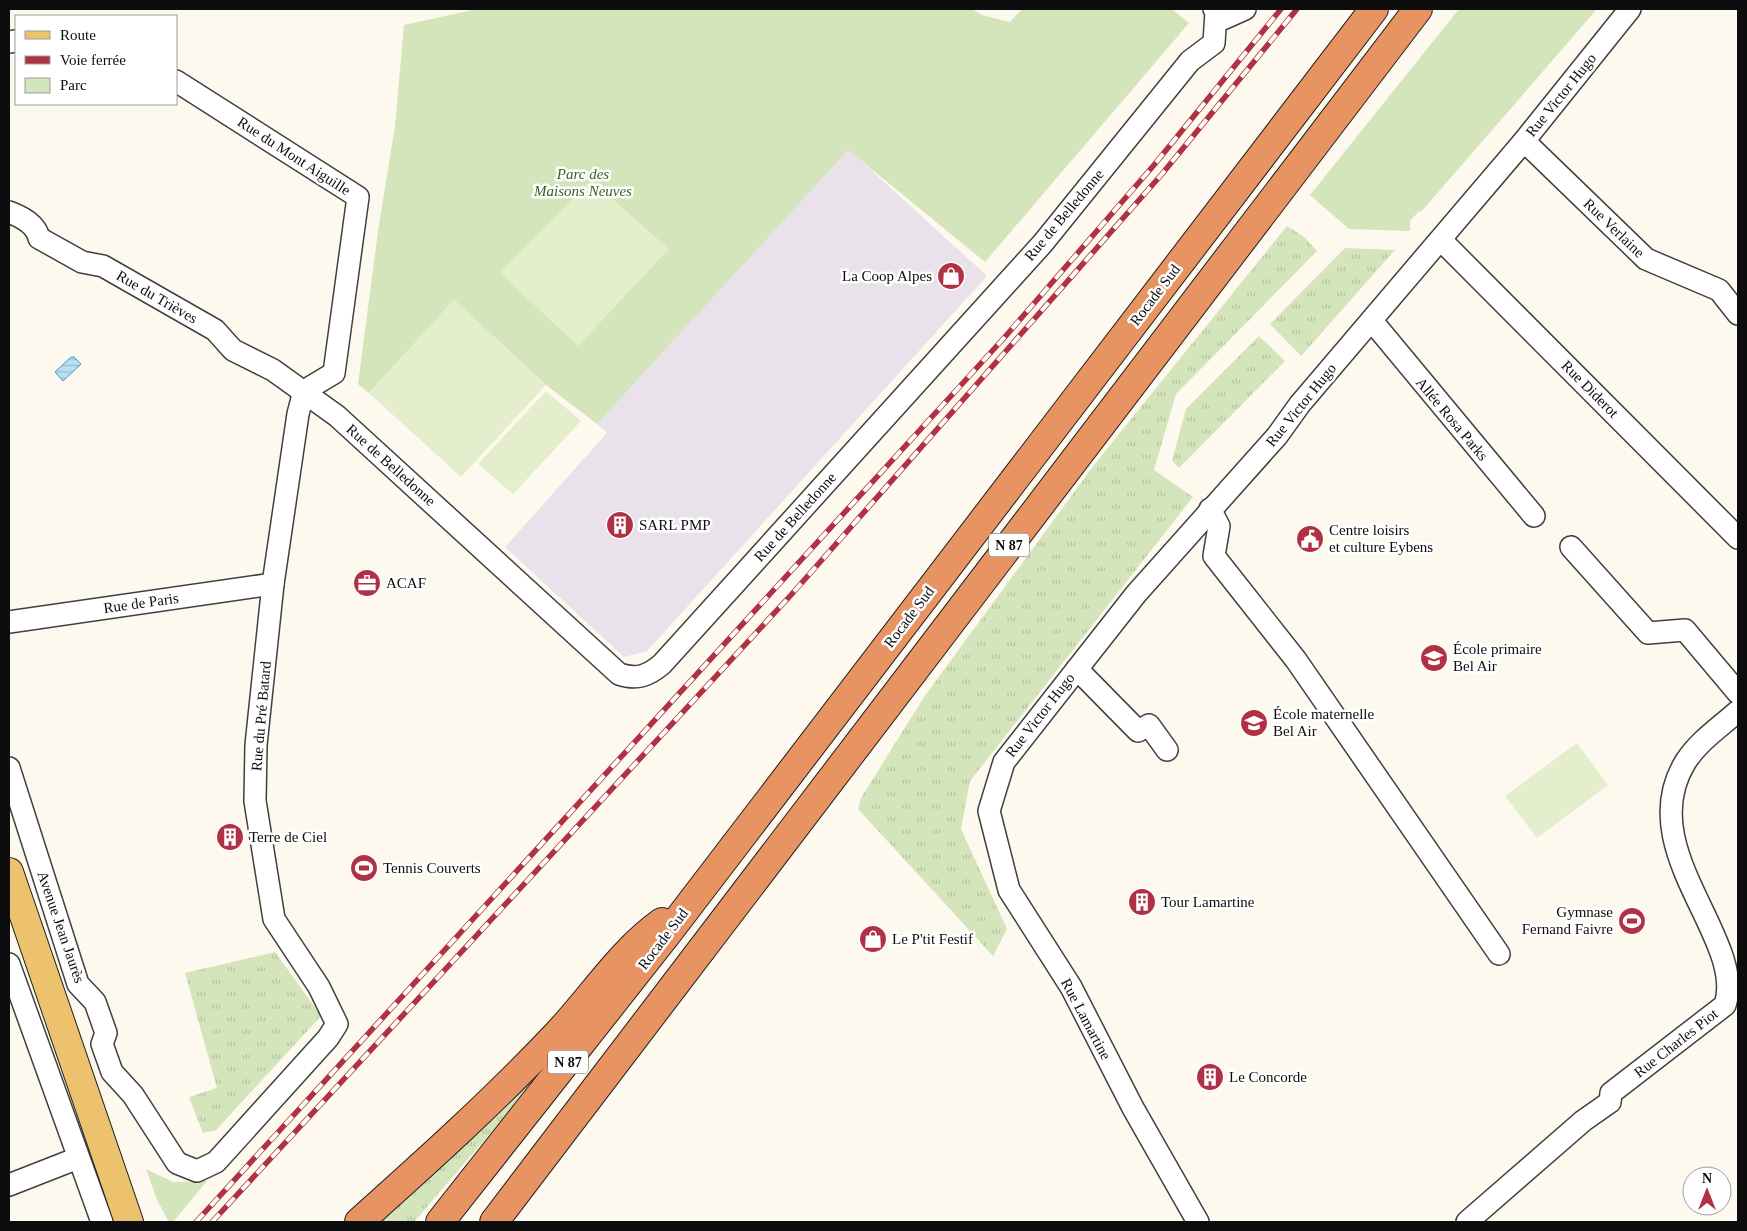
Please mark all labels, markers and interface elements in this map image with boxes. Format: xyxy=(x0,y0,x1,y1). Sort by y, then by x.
legend xyxy=(15,15,178,105)
text: Route xyxy=(60,27,96,43)
street label: Rue Victor Hugo xyxy=(1523,50,1599,140)
text: Voie ferrée xyxy=(60,52,126,68)
text: Parc xyxy=(60,77,87,93)
street label: Rue du Mont Aiguille xyxy=(235,114,354,199)
park label: Parc des Maisons Neuves xyxy=(533,166,632,199)
street label: Rue de Belledonne xyxy=(1021,166,1107,264)
street label: Rue Verlaine xyxy=(1581,195,1648,261)
shop icon: La Coop Alpes xyxy=(936,261,966,291)
street label: Rocade Sud xyxy=(1127,261,1183,329)
street label: Rue du Trièves xyxy=(114,267,200,327)
place label: La Coop Alpes xyxy=(842,268,932,284)
street label: Rue Diderot xyxy=(1558,357,1622,421)
street label: Rue Victor Hugo xyxy=(1263,360,1339,450)
street label: Allée Rosa Parks xyxy=(1413,374,1491,464)
street label: Rue de Belledonne xyxy=(343,421,439,509)
street label: Rue de Belledonne xyxy=(751,469,839,565)
building icon: SARL PMP xyxy=(605,510,635,540)
place label: SARL PMP xyxy=(639,517,711,533)
place label: Centre loisirs et culture Eybens xyxy=(1329,522,1433,555)
public building icon: Centre loisirs et culture Eybens xyxy=(1295,524,1325,554)
road number: N 87 xyxy=(989,534,1029,556)
office icon: ACAF xyxy=(352,568,382,598)
place label: ACAF xyxy=(386,575,426,591)
street label: Rocade Sud xyxy=(881,583,937,651)
street label: Rue de Paris xyxy=(102,590,180,616)
place label: École primaire Bel Air xyxy=(1453,641,1542,674)
school or university icon: École primaire Bel Air xyxy=(1419,643,1449,673)
street label: Rue du Pré Batard xyxy=(248,660,274,772)
street label: Rue Victor Hugo xyxy=(1002,670,1078,760)
place label: École maternelle Bel Air xyxy=(1273,706,1375,739)
school or university icon: École maternelle Bel Air xyxy=(1239,708,1269,738)
building icon: Terre de Ciel xyxy=(215,822,245,852)
place label: Terre de Ciel xyxy=(249,829,327,845)
sports icon: Tennis Couverts xyxy=(349,853,379,883)
place label: Tennis Couverts xyxy=(383,860,481,876)
street label: Avenue Jean Jaurès xyxy=(34,869,88,985)
building icon: Tour Lamartine xyxy=(1127,887,1157,917)
place label: Tour Lamartine xyxy=(1161,894,1255,910)
place label: Gymnase Fernand Faivre xyxy=(1522,904,1613,937)
street label: Rocade Sud xyxy=(635,905,691,973)
sports icon: Gymnase Fernand Faivre xyxy=(1617,906,1647,936)
shop icon: Le P'tit Festif xyxy=(858,924,888,954)
place label: Le P'tit Festif xyxy=(892,931,973,947)
street label: Rue Lamartine xyxy=(1058,976,1114,1063)
street label: Rue Charles Piot xyxy=(1631,1005,1722,1081)
road number: N 87 xyxy=(548,1050,588,1074)
building icon: Le Concorde xyxy=(1195,1062,1225,1092)
place label: Le Concorde xyxy=(1229,1069,1307,1085)
north arrow xyxy=(1682,1166,1732,1216)
text: N xyxy=(1702,1171,1712,1186)

